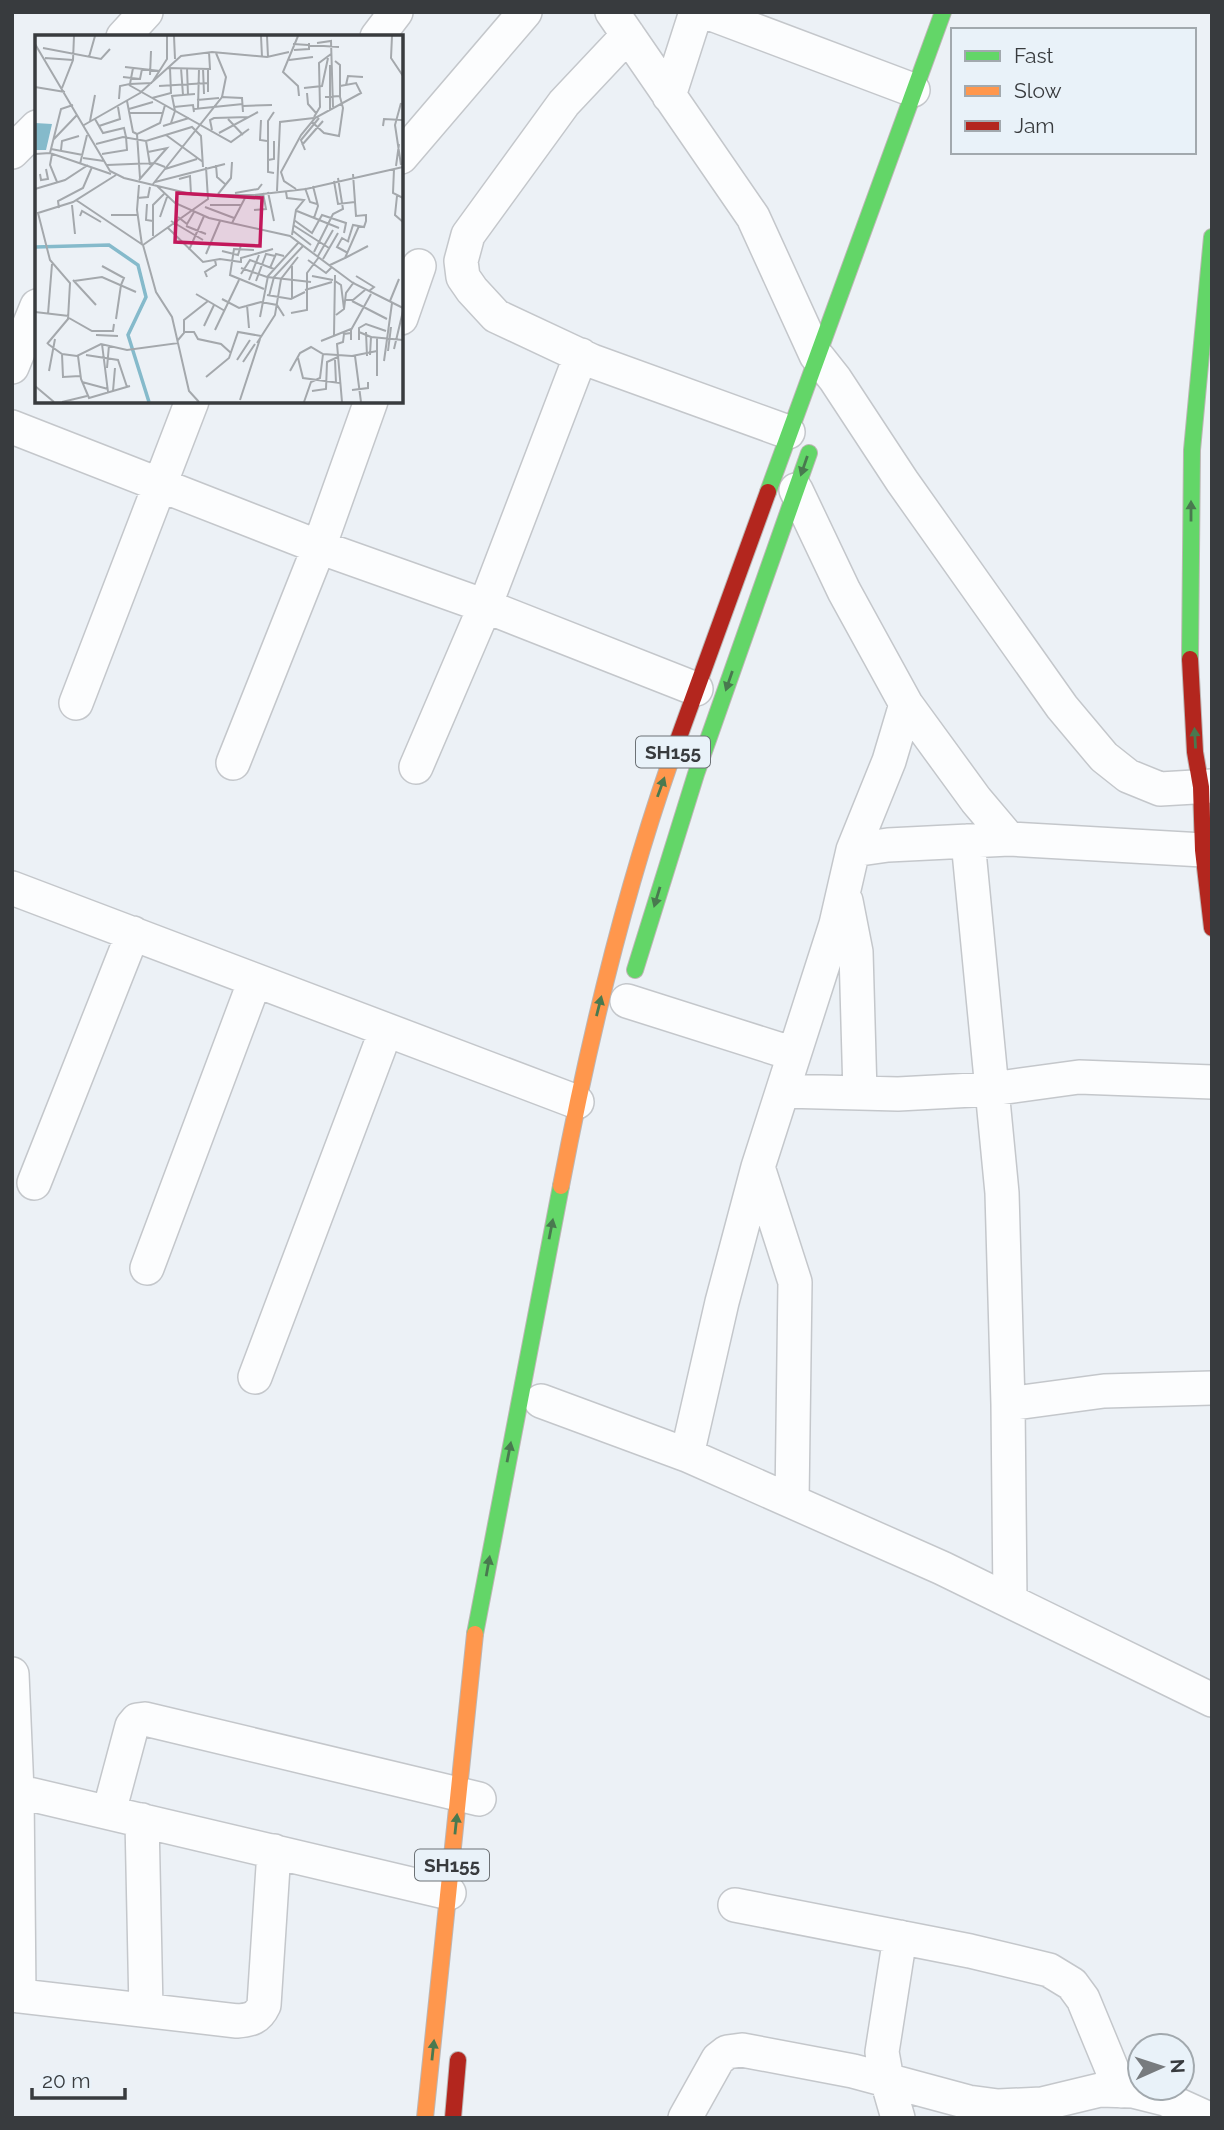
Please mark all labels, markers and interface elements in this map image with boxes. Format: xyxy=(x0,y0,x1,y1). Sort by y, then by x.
legend xyxy=(951,28,1196,154)
inset map xyxy=(35,35,402,402)
text: Fast xyxy=(1014,43,1054,68)
text: Slow xyxy=(1014,78,1062,103)
text: Jam xyxy=(1014,113,1055,138)
one-way arrow xyxy=(798,455,809,476)
one-way arrow xyxy=(1186,500,1197,522)
one-way arrow xyxy=(723,670,734,691)
one-way arrow xyxy=(1189,727,1200,749)
road number: SH155 xyxy=(636,736,710,768)
one-way arrow xyxy=(656,777,667,798)
one-way arrow xyxy=(652,886,662,907)
one-way arrow xyxy=(594,995,605,1017)
one-way arrow xyxy=(546,1218,557,1240)
one-way arrow xyxy=(504,1441,515,1463)
one-way arrow xyxy=(483,1555,494,1577)
one-way arrow xyxy=(451,1812,462,1834)
road number: SH155 xyxy=(415,1850,489,1881)
north arrow xyxy=(1126,2032,1196,2102)
one-way arrow xyxy=(428,2039,439,2061)
scale bar xyxy=(32,2056,124,2100)
text: N xyxy=(1167,2058,1189,2074)
text: 20 m xyxy=(42,2068,90,2093)

